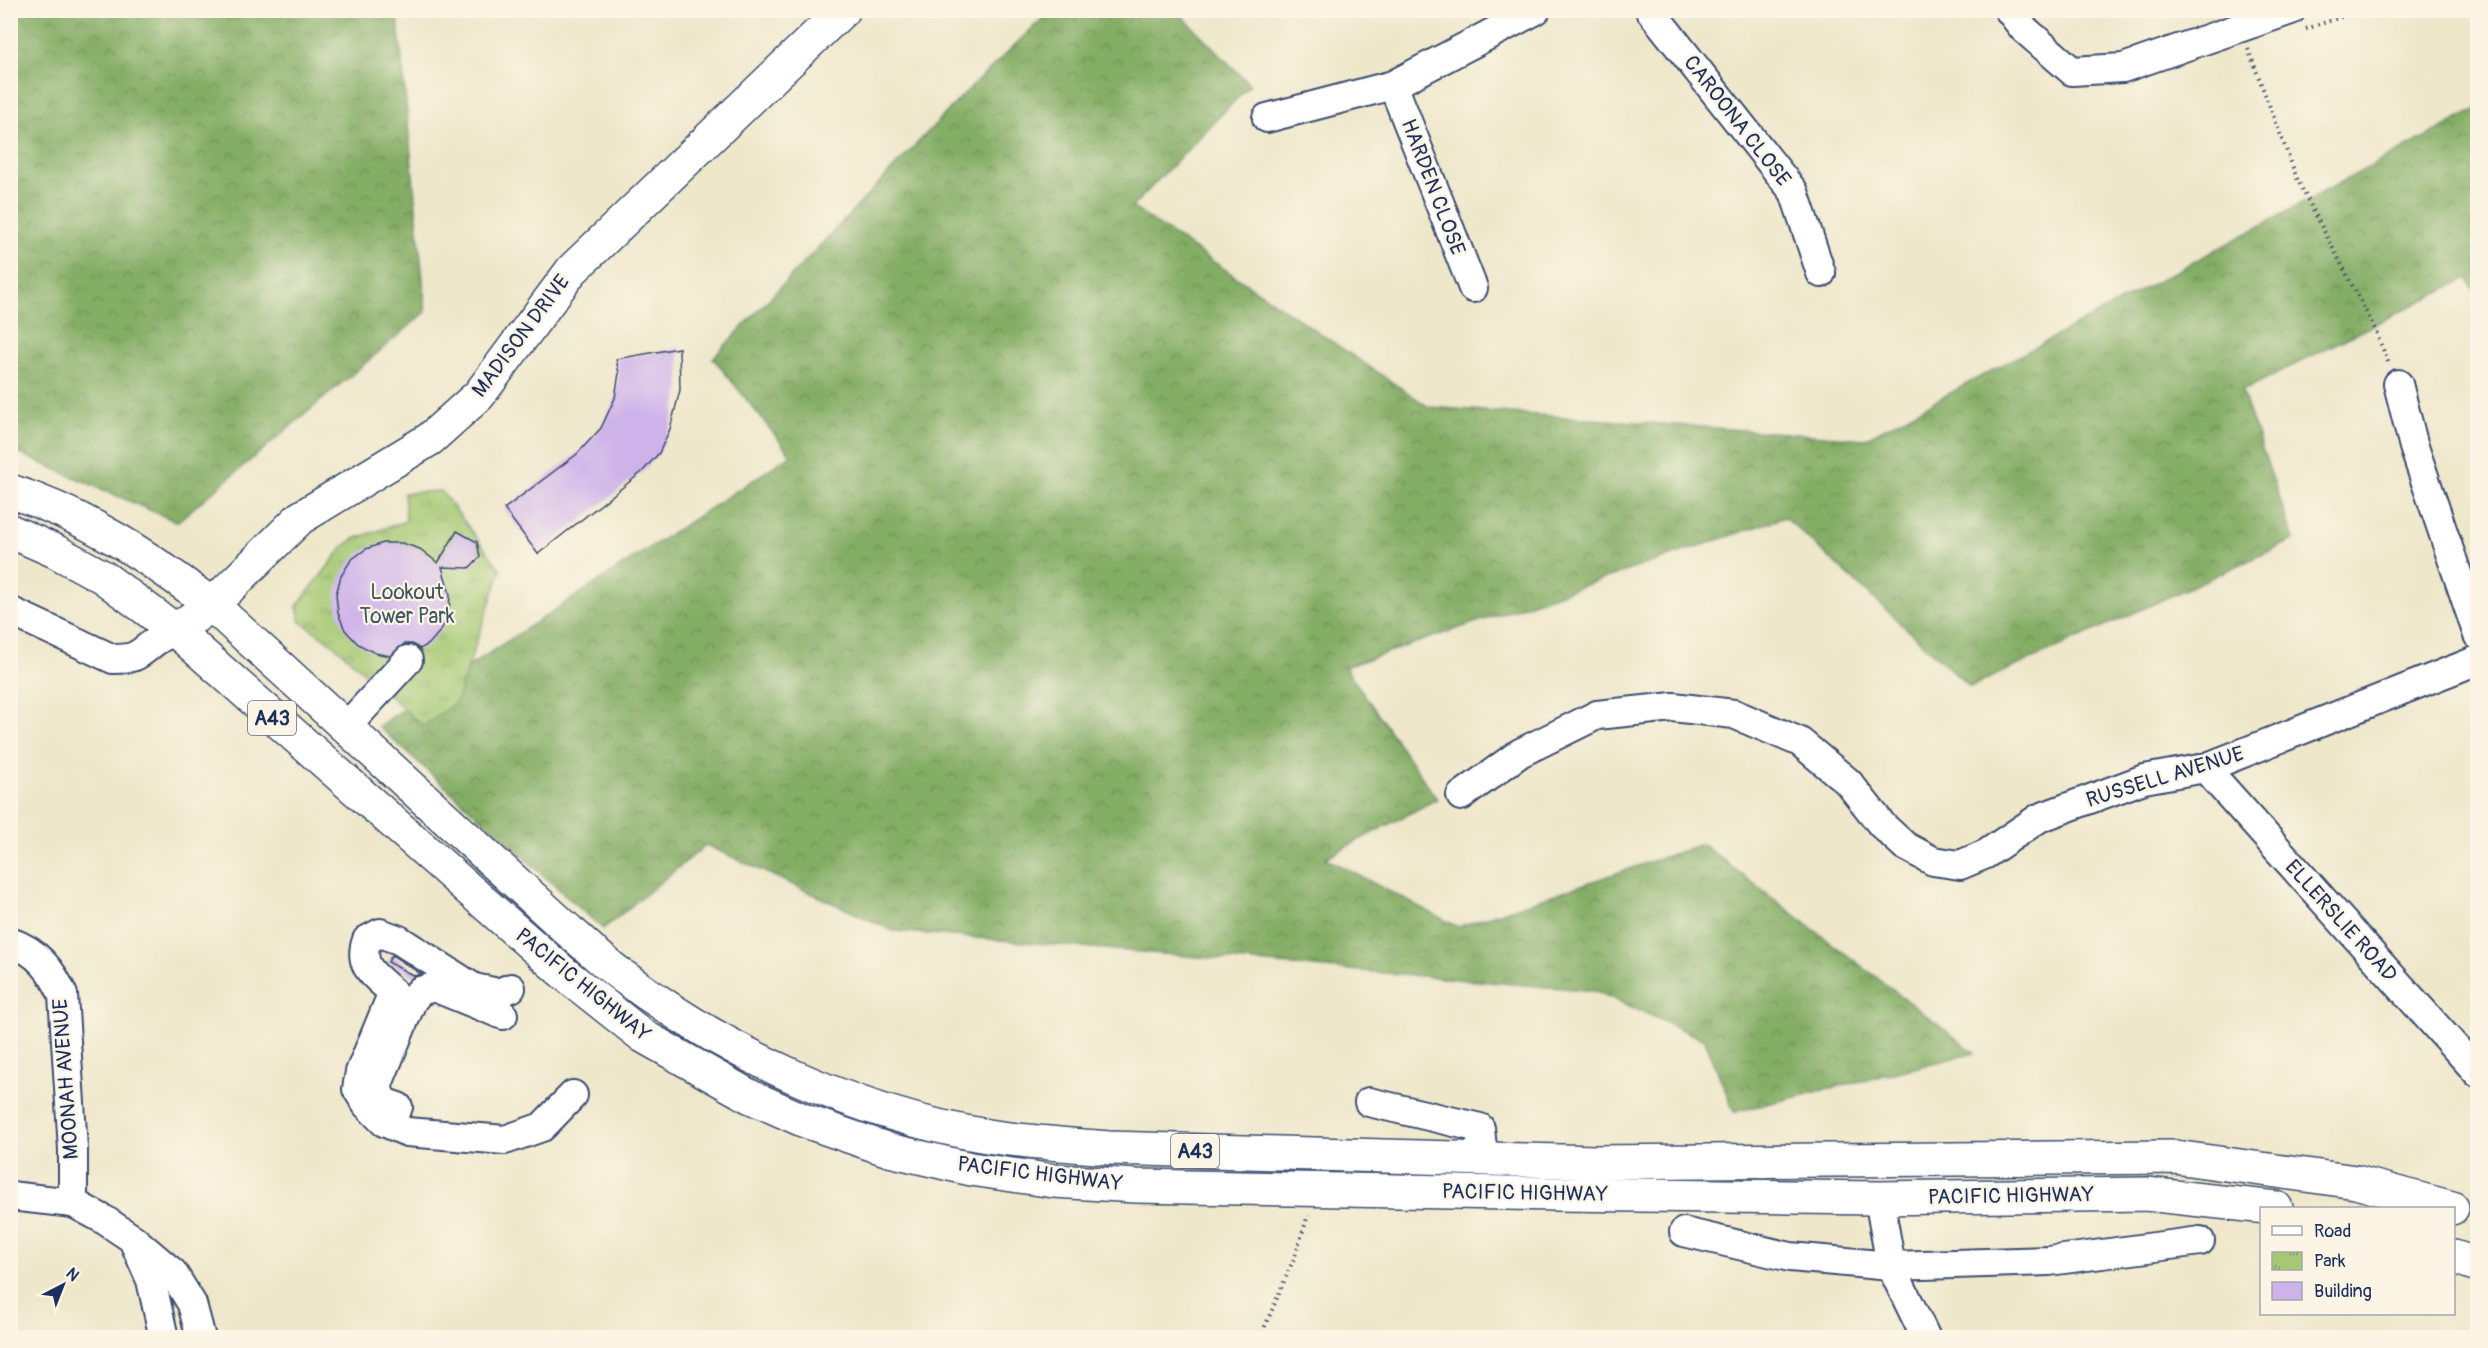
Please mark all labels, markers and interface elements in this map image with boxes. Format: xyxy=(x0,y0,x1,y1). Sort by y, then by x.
street label: CAROONA CLOSE xyxy=(1677,50,1797,192)
street label: HARDEN CLOSE xyxy=(1395,115,1471,259)
street label: MADISON DRIVE xyxy=(466,269,576,403)
park label: Lookout Tower Park xyxy=(359,579,455,630)
road number: A43 xyxy=(248,701,296,735)
street label: RUSSELL AVENUE xyxy=(2083,740,2247,814)
street label: ELLERSLIE ROAD xyxy=(2279,854,2403,988)
street label: PACIFIC HIGHWAY xyxy=(510,922,656,1048)
street label: MOONAH AVENUE xyxy=(47,998,85,1160)
road number: A43 xyxy=(1171,1134,1219,1168)
street label: PACIFIC HIGHWAY xyxy=(956,1150,1124,1198)
street label: PACIFIC HIGHWAY xyxy=(1442,1178,1608,1208)
street label: PACIFIC HIGHWAY xyxy=(1928,1181,2094,1211)
legend xyxy=(2260,1207,2455,1315)
text: Road xyxy=(2314,1220,2351,1243)
text: Park xyxy=(2314,1250,2346,1273)
north arrow xyxy=(33,1255,93,1315)
text: N xyxy=(62,1264,83,1286)
text: Building xyxy=(2314,1280,2372,1303)

